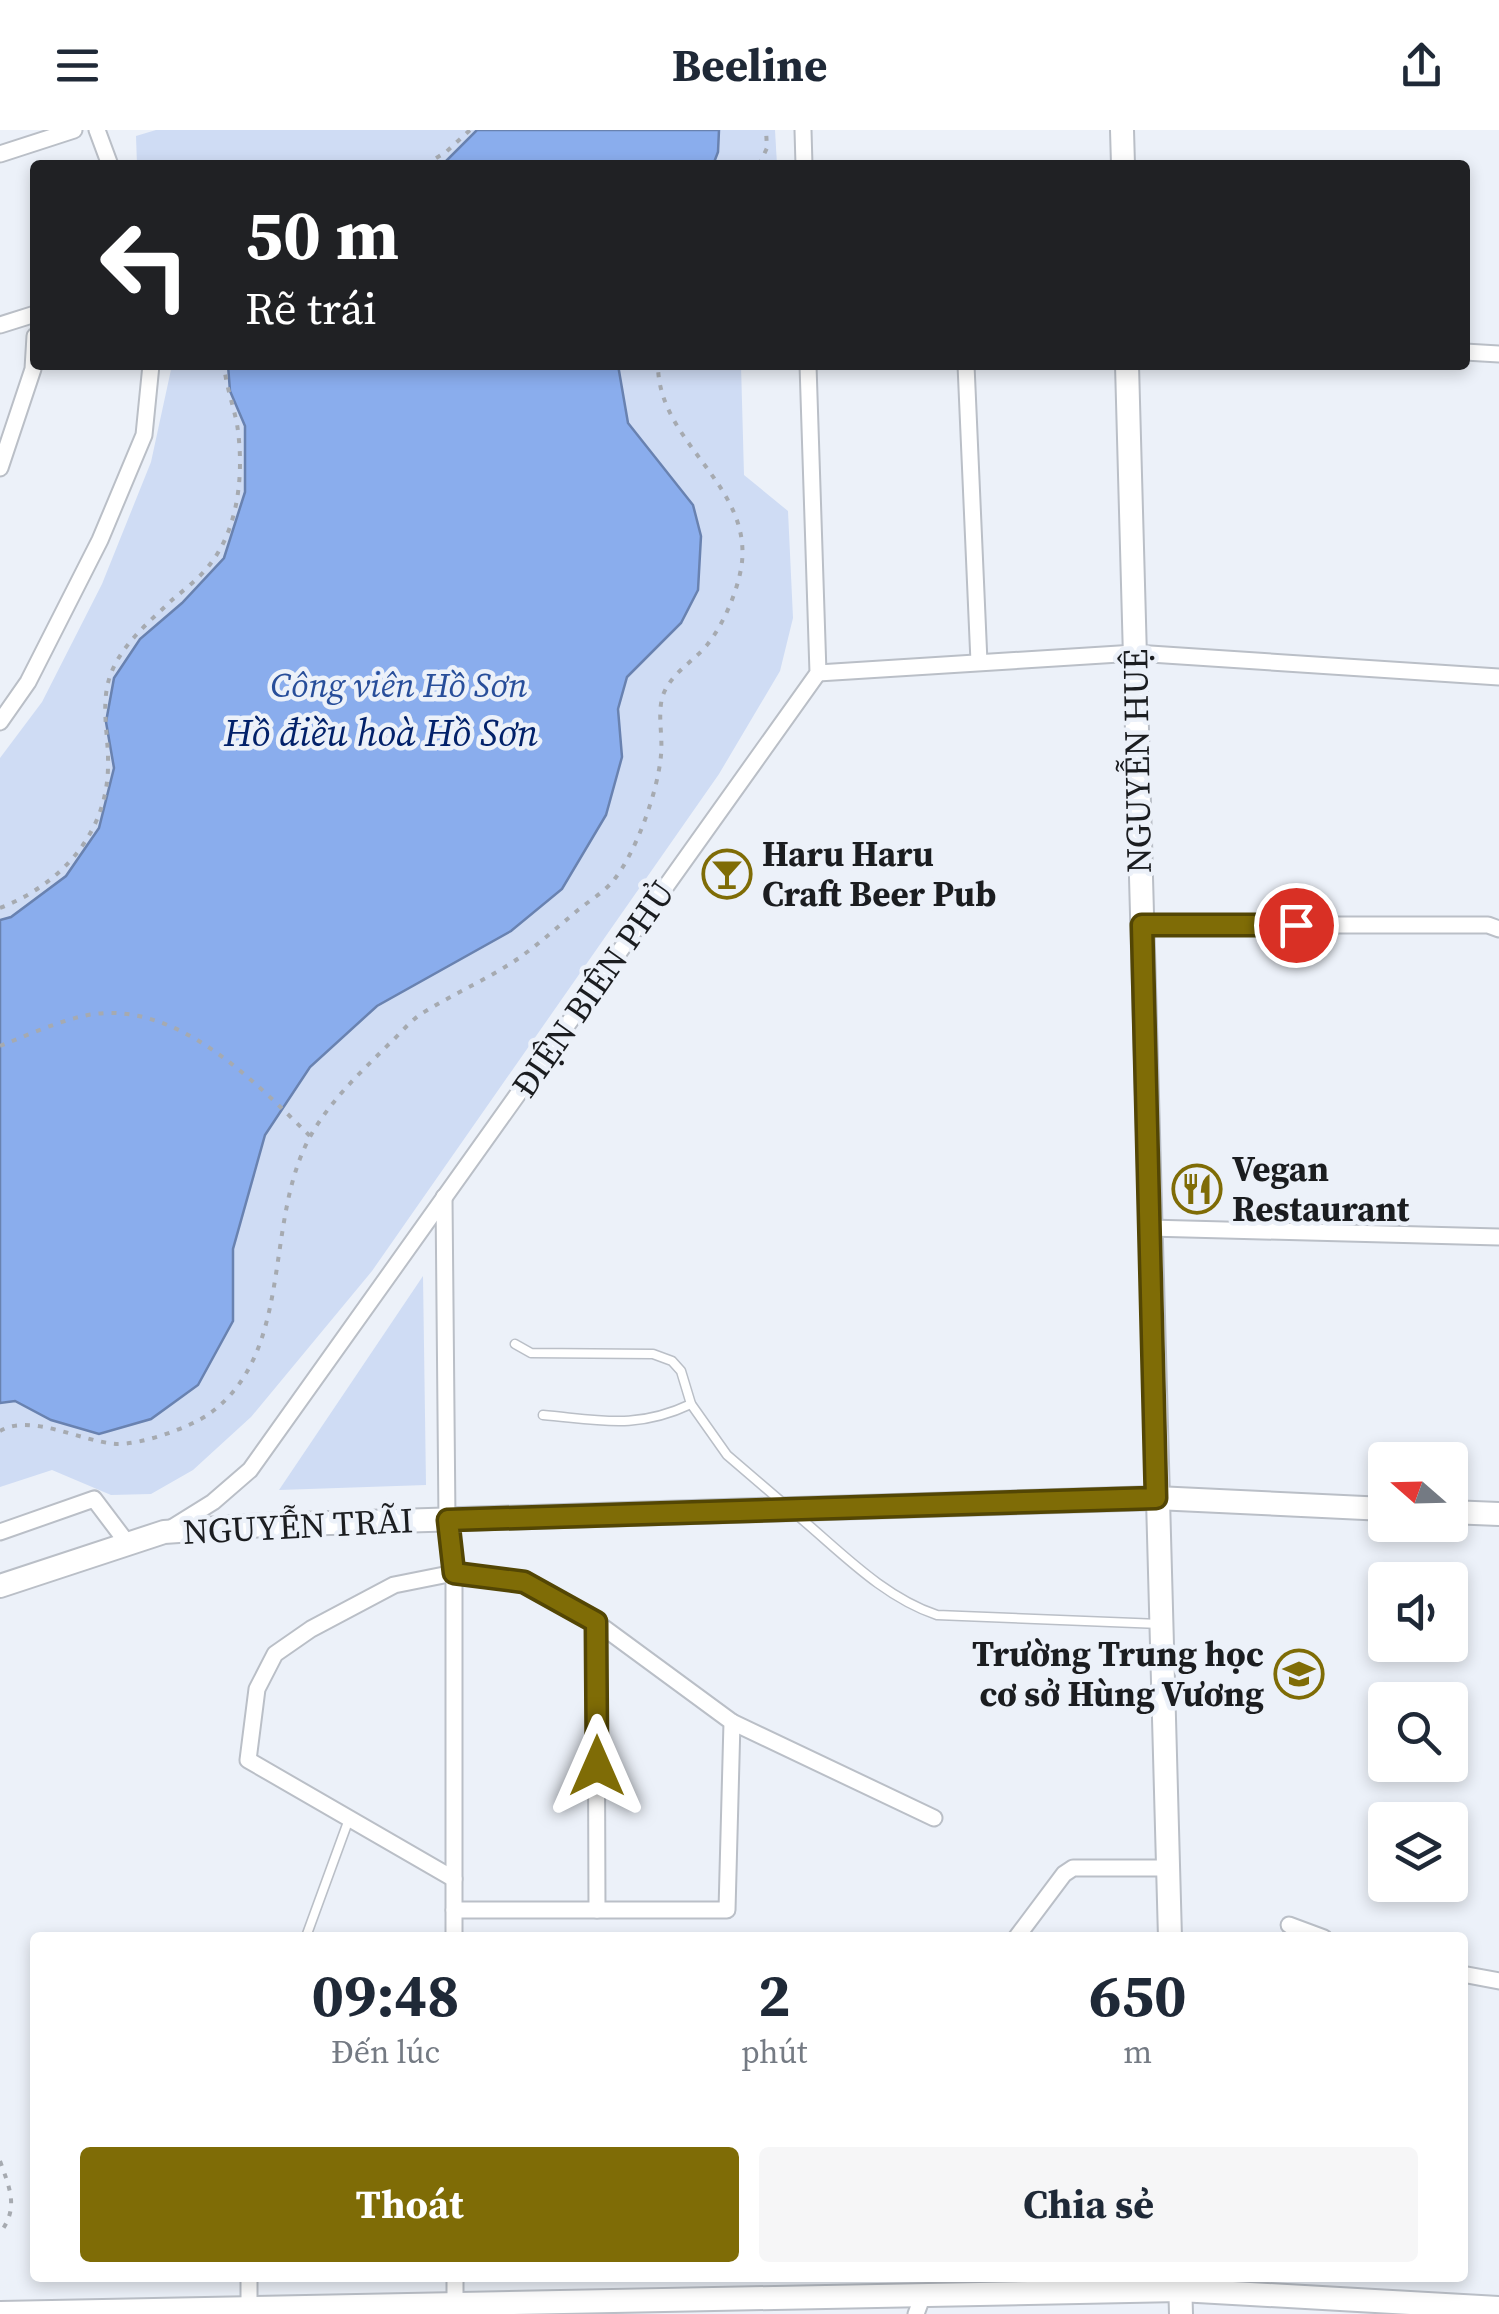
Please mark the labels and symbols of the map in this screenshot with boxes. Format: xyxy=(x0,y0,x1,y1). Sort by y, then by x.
street label: NGUYỄN HUỆ xyxy=(1111,648,1163,874)
park label: Công viên Hồ Sơn xyxy=(271,661,528,709)
water label: Hồ điều hoà Hồ Sơn xyxy=(223,707,538,759)
place label: Haru Haru Craft Beer Pub xyxy=(762,830,996,918)
bar icon: Haru Haru Craft Beer Pub xyxy=(701,848,753,900)
street label: ĐIỆN BIÊN PHỦ xyxy=(500,871,686,1107)
pin xyxy=(1254,883,1339,968)
place label: Vegan Restaurant xyxy=(1232,1145,1410,1233)
restaurant icon: Vegan Restaurant xyxy=(1171,1163,1223,1215)
north arrow xyxy=(1368,1442,1468,1542)
street label: NGUYỄN TRÃI xyxy=(182,1496,414,1556)
place label: Trường Trung học cơ sở Hùng Vương xyxy=(972,1630,1264,1718)
school or university icon: Trường Trung học cơ sở Hùng Vương xyxy=(1273,1648,1325,1700)
position arrow xyxy=(545,1714,649,1818)

